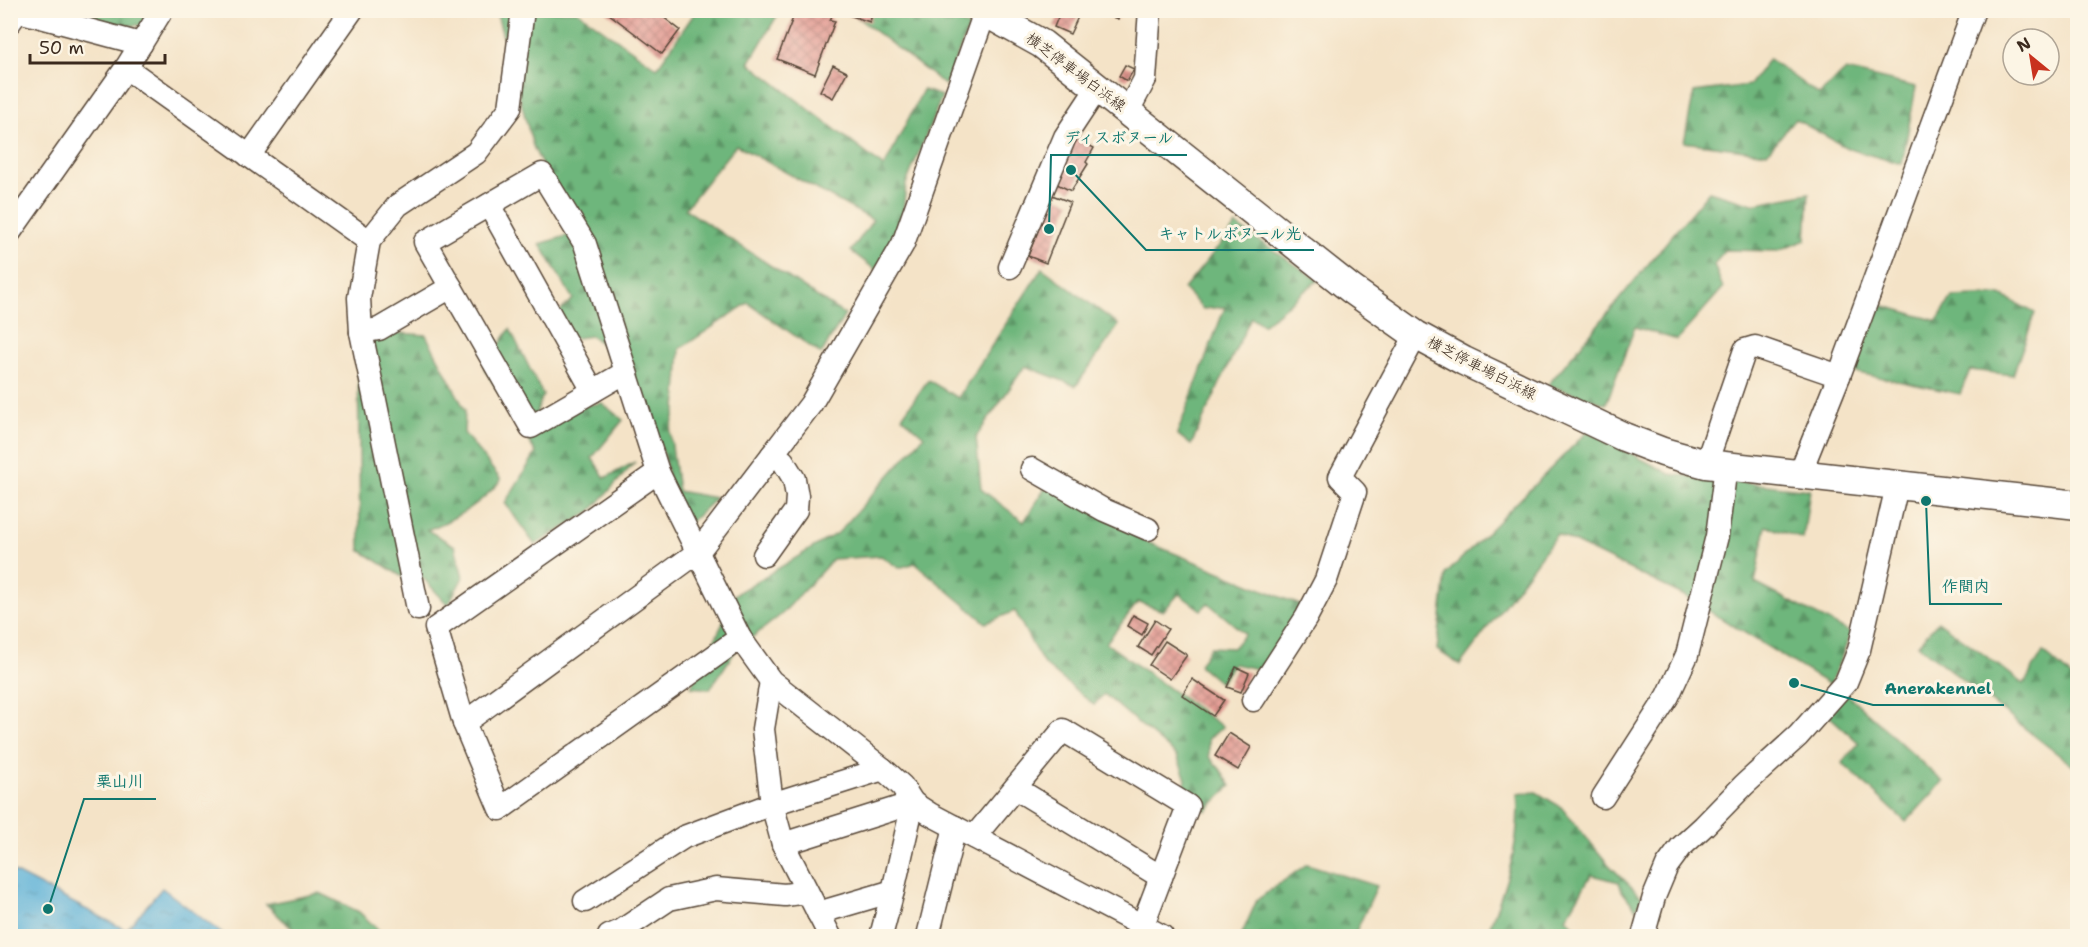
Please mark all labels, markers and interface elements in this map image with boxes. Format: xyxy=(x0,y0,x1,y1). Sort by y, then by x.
scale bar xyxy=(30,27,165,65)
north arrow xyxy=(2001,27,2061,87)
street label: 横芝停車場白浜線 xyxy=(1022,28,1130,116)
text: N xyxy=(2013,32,2034,57)
text: 50 m xyxy=(39,36,84,60)
callout: ディスボヌール xyxy=(1051,121,1187,155)
text: ディスボヌール xyxy=(1064,127,1174,148)
callout: キャトルボヌール光 xyxy=(1146,216,1314,250)
text: キャトルボヌール光 xyxy=(1158,223,1302,244)
street label: 横芝停車場白浜線 xyxy=(1424,332,1540,404)
callout: 作間内 xyxy=(1930,570,2002,604)
text: 作間内 xyxy=(1942,576,1990,597)
callout: Anerakennel xyxy=(1873,671,2004,705)
text: Anerakennel xyxy=(1885,678,1992,699)
callout: 栗山川 xyxy=(84,765,156,799)
text: 栗山川 xyxy=(96,771,144,792)

